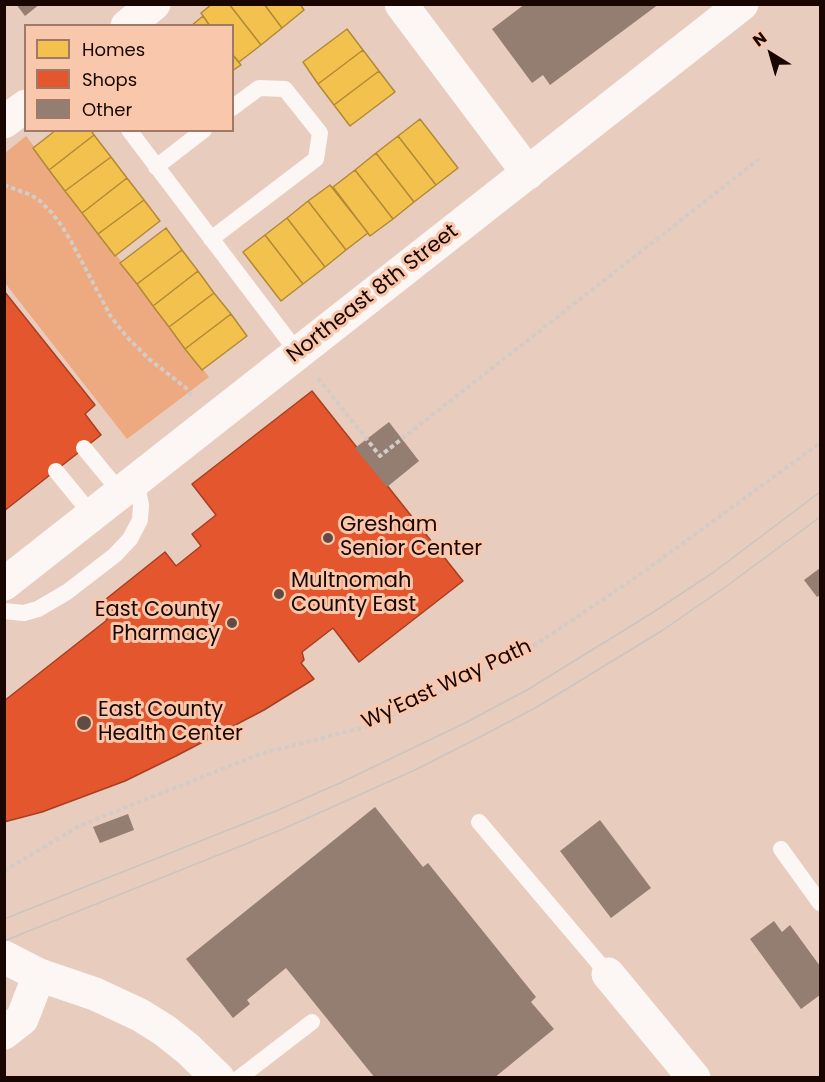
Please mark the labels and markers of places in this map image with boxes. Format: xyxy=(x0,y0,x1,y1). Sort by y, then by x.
place label: Gresham Senior Center xyxy=(340,513,482,563)
marker: Gresham Senior Center xyxy=(321,531,335,545)
place label: Multnomah County East xyxy=(291,569,416,619)
marker: Multnomah County East xyxy=(272,587,286,601)
place label: East County Pharmacy xyxy=(95,598,220,648)
marker: East County Pharmacy xyxy=(225,616,239,630)
place label: East County Health Center xyxy=(98,698,243,748)
marker: East County Health Center xyxy=(75,714,93,732)

